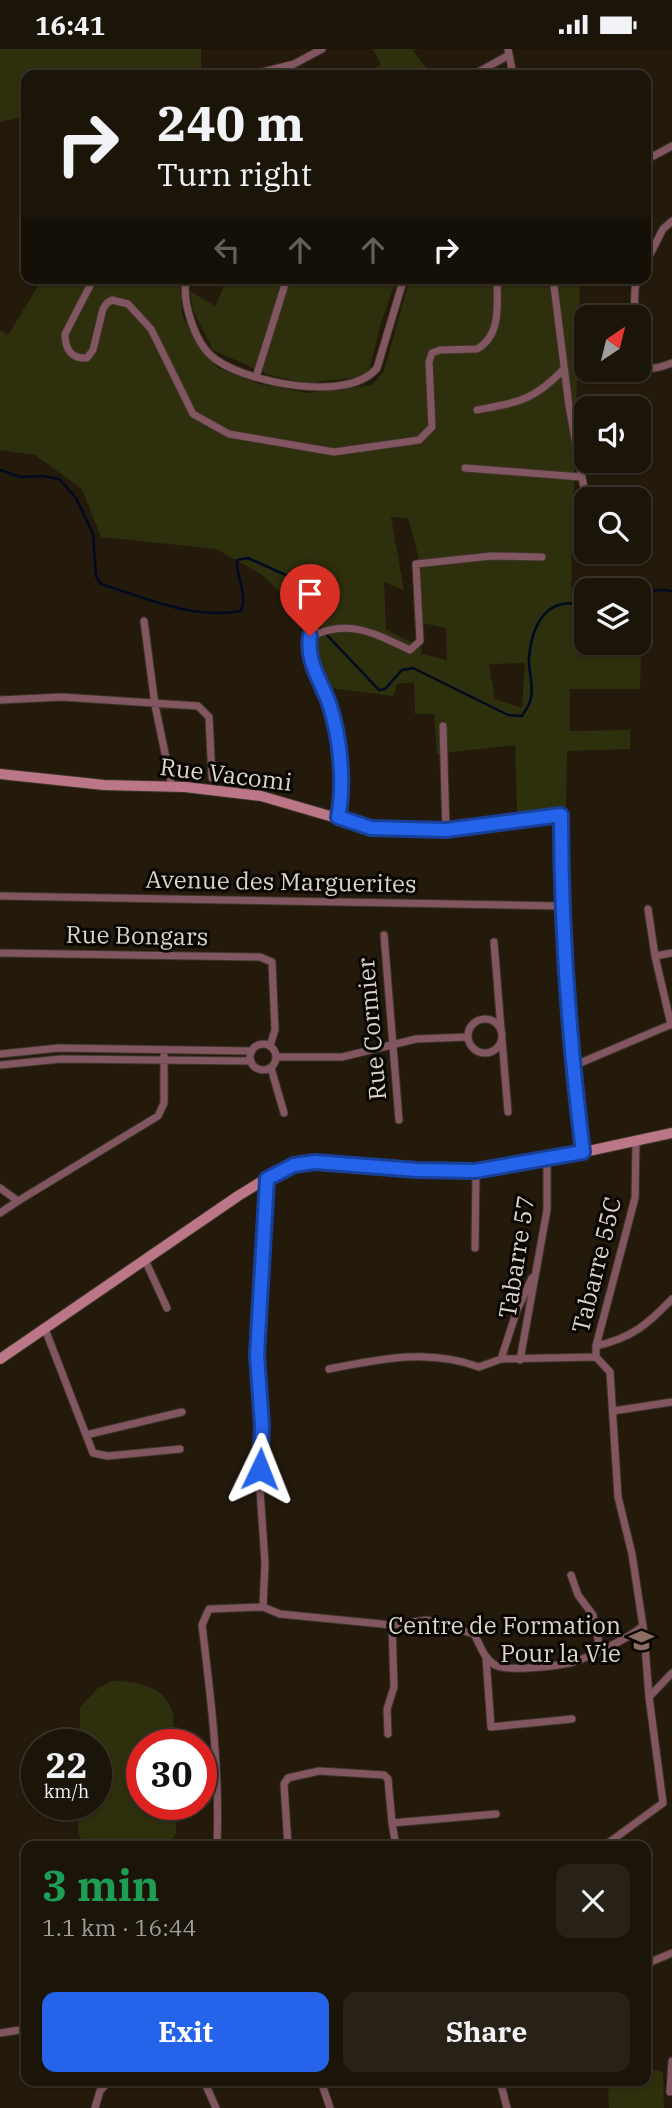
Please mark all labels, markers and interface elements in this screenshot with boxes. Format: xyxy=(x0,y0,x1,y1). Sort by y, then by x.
text: 16:41 xyxy=(35,8,105,42)
text: 240 m xyxy=(157,91,304,154)
icon: right xyxy=(42,98,133,189)
text: Turn right xyxy=(157,153,312,195)
icon: left xyxy=(208,231,246,269)
icon: ahead xyxy=(281,231,319,269)
icon: ahead xyxy=(354,231,392,269)
icon: right xyxy=(427,231,465,269)
north arrow xyxy=(574,305,651,381)
map controls xyxy=(574,305,651,655)
button: sound xyxy=(574,396,651,473)
button: search xyxy=(574,487,651,564)
pin xyxy=(280,564,340,636)
icon: arrive xyxy=(291,575,329,613)
button: layers xyxy=(574,578,651,655)
street label: Rue Vacomi xyxy=(158,750,294,798)
street label: Avenue des Marguerites xyxy=(145,863,417,899)
street label: Rue Bongars xyxy=(65,918,209,952)
street label: Rue Cormier xyxy=(349,956,393,1102)
street label: Tabarre 57 xyxy=(491,1193,541,1320)
street label: Tabarre 55C xyxy=(564,1193,628,1336)
position arrow xyxy=(223,1432,297,1506)
place label: Centre de Formation Pour la Vie xyxy=(388,1609,621,1669)
school or university icon: Centre de Formation Pour la Vie xyxy=(627,1626,655,1654)
speed limit sign: 30 xyxy=(126,1729,217,1820)
text: 22 xyxy=(45,1742,88,1788)
text: km/h xyxy=(44,1780,89,1803)
text: 3 min xyxy=(42,1858,160,1913)
button: close xyxy=(556,1864,630,1938)
text: 1.1 km · 16:44 xyxy=(42,1912,196,1942)
button: Exit xyxy=(42,1992,329,2072)
button: Share xyxy=(343,1992,630,2072)

